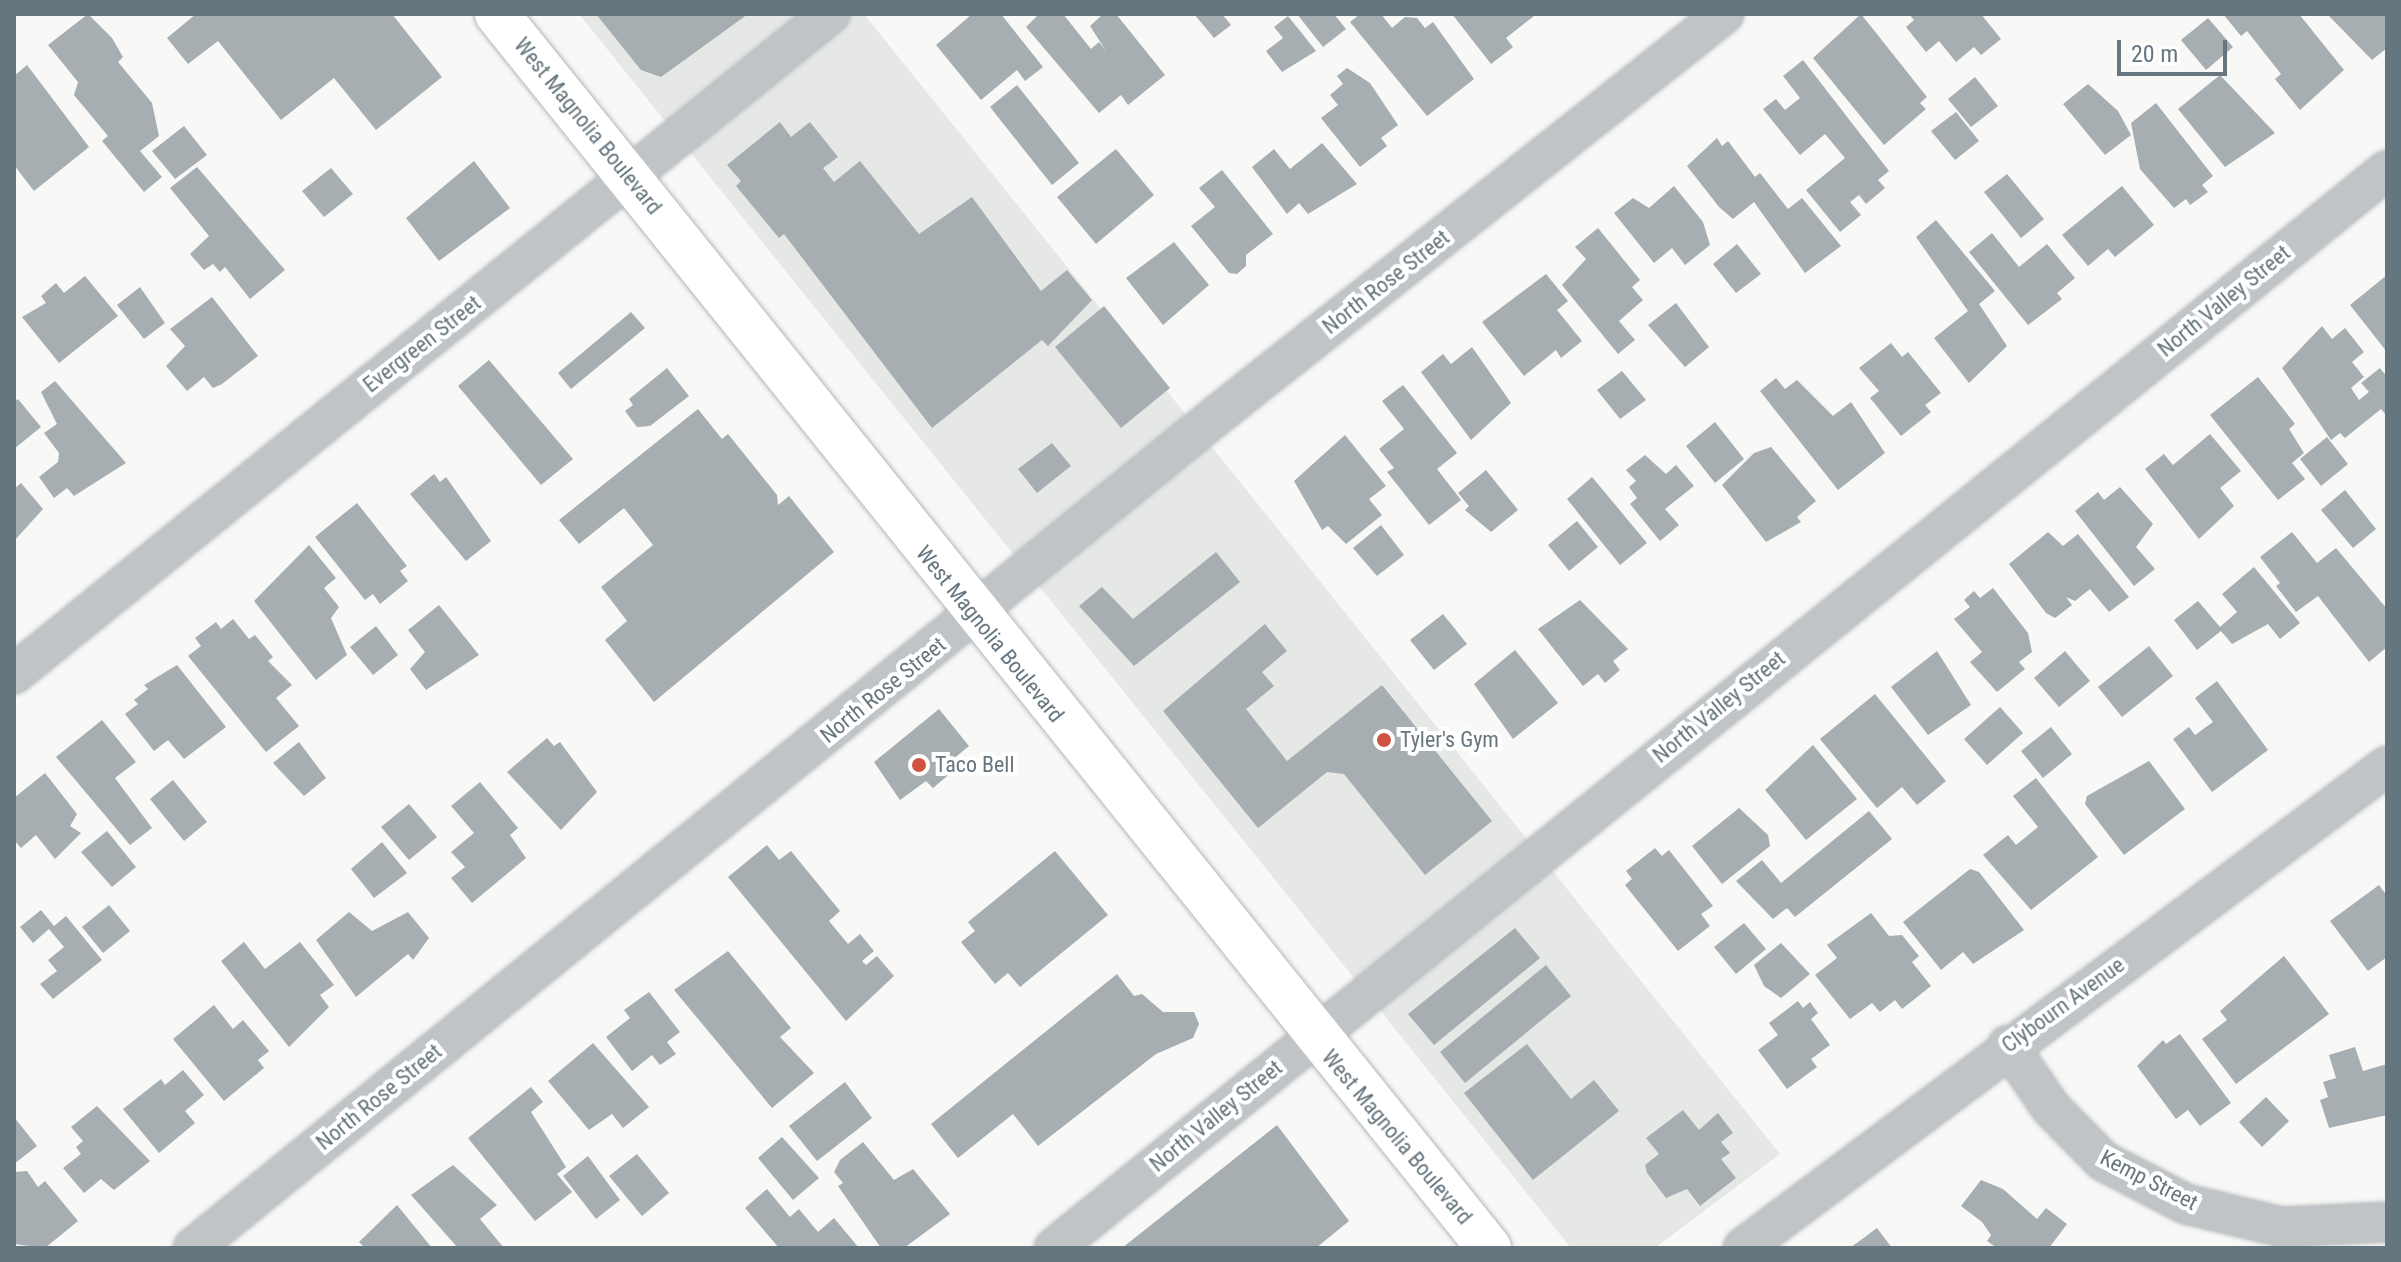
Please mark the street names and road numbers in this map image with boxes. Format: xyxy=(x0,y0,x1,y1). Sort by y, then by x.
street label: West Magnolia Boulevard xyxy=(509,32,667,220)
street label: North Rose Street xyxy=(1317,224,1455,340)
street label: North Valley Street xyxy=(2153,240,2295,362)
street label: Evergreen Street xyxy=(358,290,486,398)
street label: West Magnolia Boulevard xyxy=(911,540,1069,728)
street label: North Rose Street xyxy=(815,631,951,749)
street label: North Valley Street xyxy=(1648,646,1790,768)
street label: Clybourn Avenue xyxy=(1997,952,2129,1058)
street label: North Rose Street xyxy=(311,1038,447,1156)
street label: West Magnolia Boulevard xyxy=(1316,1044,1478,1230)
street label: North Valley Street xyxy=(1145,1055,1287,1177)
street label: Kemp Street xyxy=(2096,1144,2202,1216)

